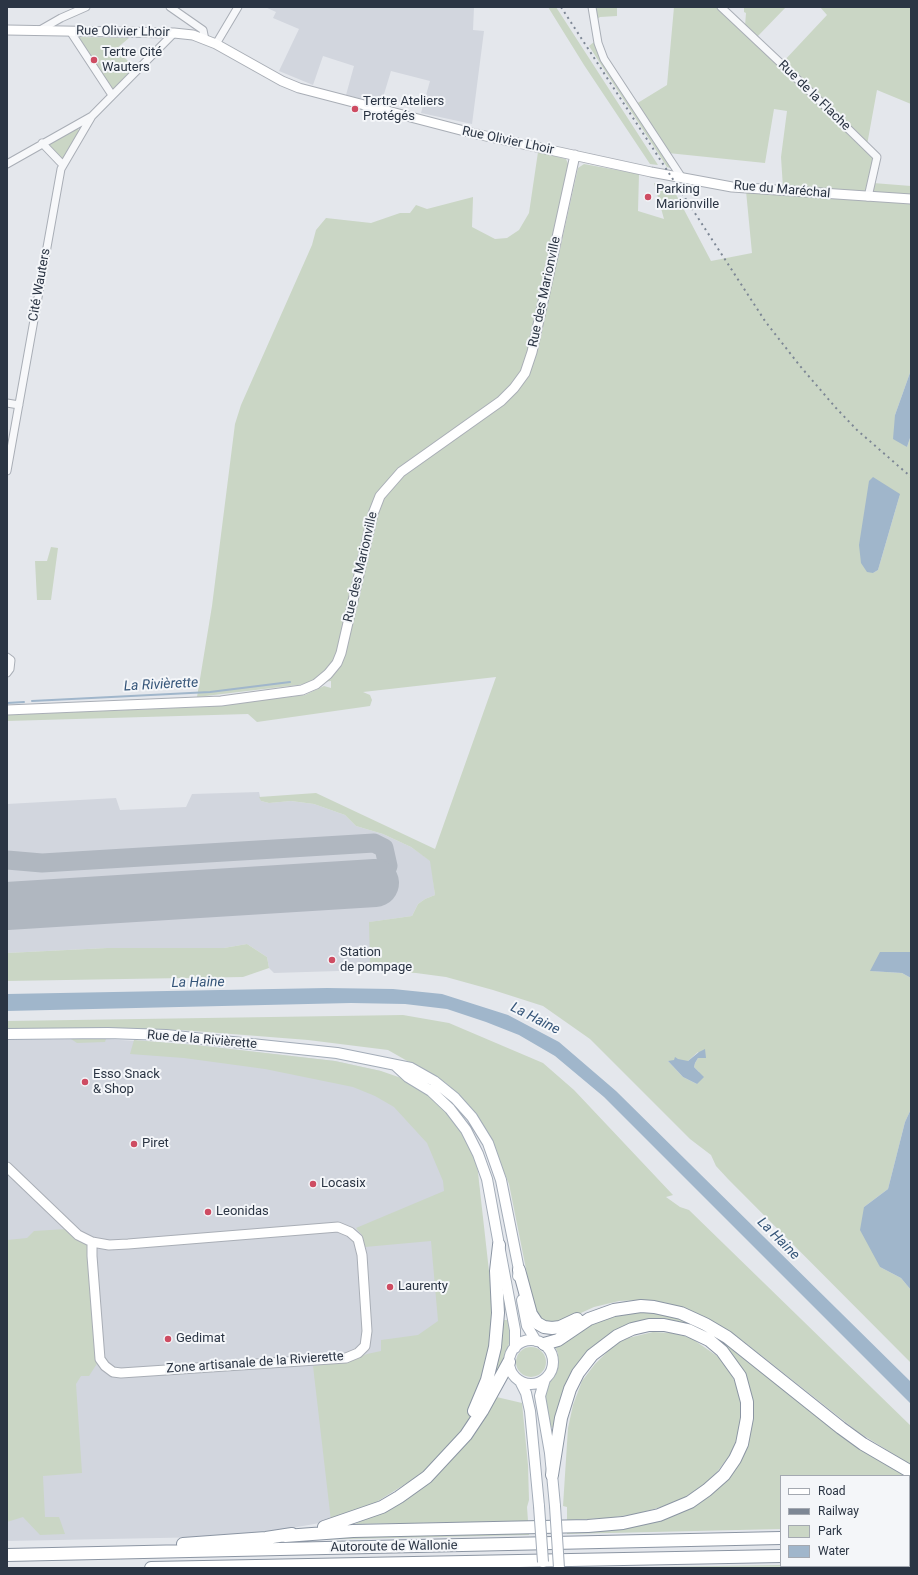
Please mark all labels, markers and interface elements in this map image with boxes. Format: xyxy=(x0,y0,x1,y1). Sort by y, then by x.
street label: Rue Olivier Lhoir xyxy=(76,23,170,41)
place label: Tertre Cité Wauters xyxy=(102,45,162,76)
marker: Tertre Cité Wauters xyxy=(89,55,99,65)
street label: Rue de la Flache xyxy=(775,58,853,134)
place label: Tertre Ateliers Protégés xyxy=(363,94,444,125)
marker: Tertre Ateliers Protégés xyxy=(350,104,360,114)
street label: Rue Olivier Lhoir xyxy=(461,124,555,158)
street label: Rue du Maréchal xyxy=(733,178,831,202)
place label: Parking Marionville xyxy=(656,182,719,213)
marker: Parking Marionville xyxy=(643,192,653,202)
street label: Rue des Marionville xyxy=(526,235,564,349)
street label: Cité Wauters xyxy=(26,247,54,323)
street label: Rue des Marionville xyxy=(341,510,381,624)
water label: La Rivièrette xyxy=(123,675,199,695)
place label: Station de pompage xyxy=(340,945,412,976)
marker: Station de pompage xyxy=(327,955,337,965)
water label: La Haine xyxy=(171,974,225,992)
water label: La Haine xyxy=(507,999,563,1039)
street label: Rue de la Rivièrette xyxy=(146,1027,258,1053)
place label: Esso Snack & Shop xyxy=(93,1067,160,1098)
marker: Esso Snack & Shop xyxy=(80,1077,90,1087)
place label: Piret xyxy=(142,1136,169,1152)
marker: Piret xyxy=(129,1139,139,1149)
place label: Locasix xyxy=(321,1176,366,1192)
marker: Locasix xyxy=(308,1179,318,1189)
place label: Leonidas xyxy=(216,1204,269,1220)
marker: Leonidas xyxy=(203,1207,213,1217)
water label: La Haine xyxy=(753,1214,803,1264)
place label: Laurenty xyxy=(398,1279,448,1295)
marker: Laurenty xyxy=(385,1282,395,1292)
place label: Gedimat xyxy=(176,1331,225,1347)
marker: Gedimat xyxy=(163,1334,173,1344)
street label: Zone artisanale de la Rivierette xyxy=(166,1349,344,1377)
legend xyxy=(780,1475,910,1567)
text: Road xyxy=(818,1484,846,1498)
text: Railway xyxy=(818,1504,859,1518)
text: Park xyxy=(818,1524,842,1538)
street label: Autoroute de Wallonie xyxy=(330,1538,458,1556)
text: Water xyxy=(818,1544,849,1558)

